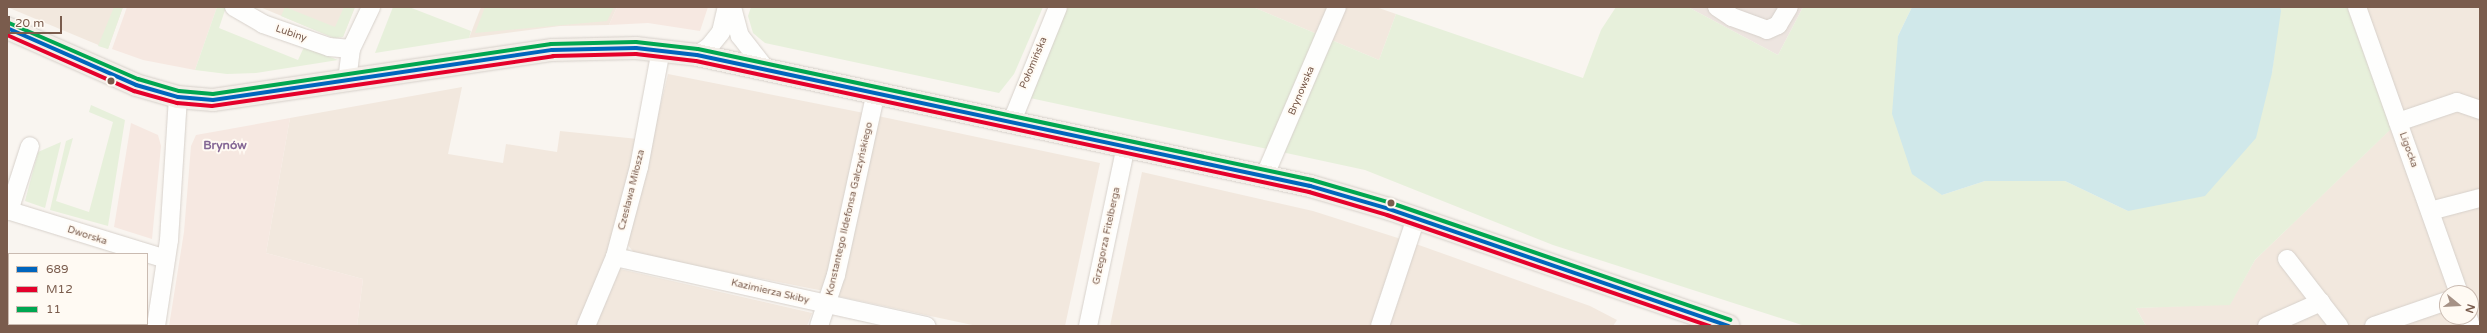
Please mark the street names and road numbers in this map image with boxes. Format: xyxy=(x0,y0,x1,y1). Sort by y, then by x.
street label: Lubiny xyxy=(274,23,308,45)
street label: Połomińska xyxy=(1018,35,1050,91)
street label: Brynowska xyxy=(1286,65,1318,117)
street label: Konstantego Ildefonsa Gałczyńskiego xyxy=(824,121,876,297)
street label: Ligocka xyxy=(2396,131,2420,169)
street label: Czesława Miłosza xyxy=(616,148,648,232)
street label: Grzegorza Fitelberga xyxy=(1091,186,1123,286)
street label: Dworska xyxy=(66,224,108,248)
street label: Kazimierza Skiby xyxy=(730,277,810,307)

